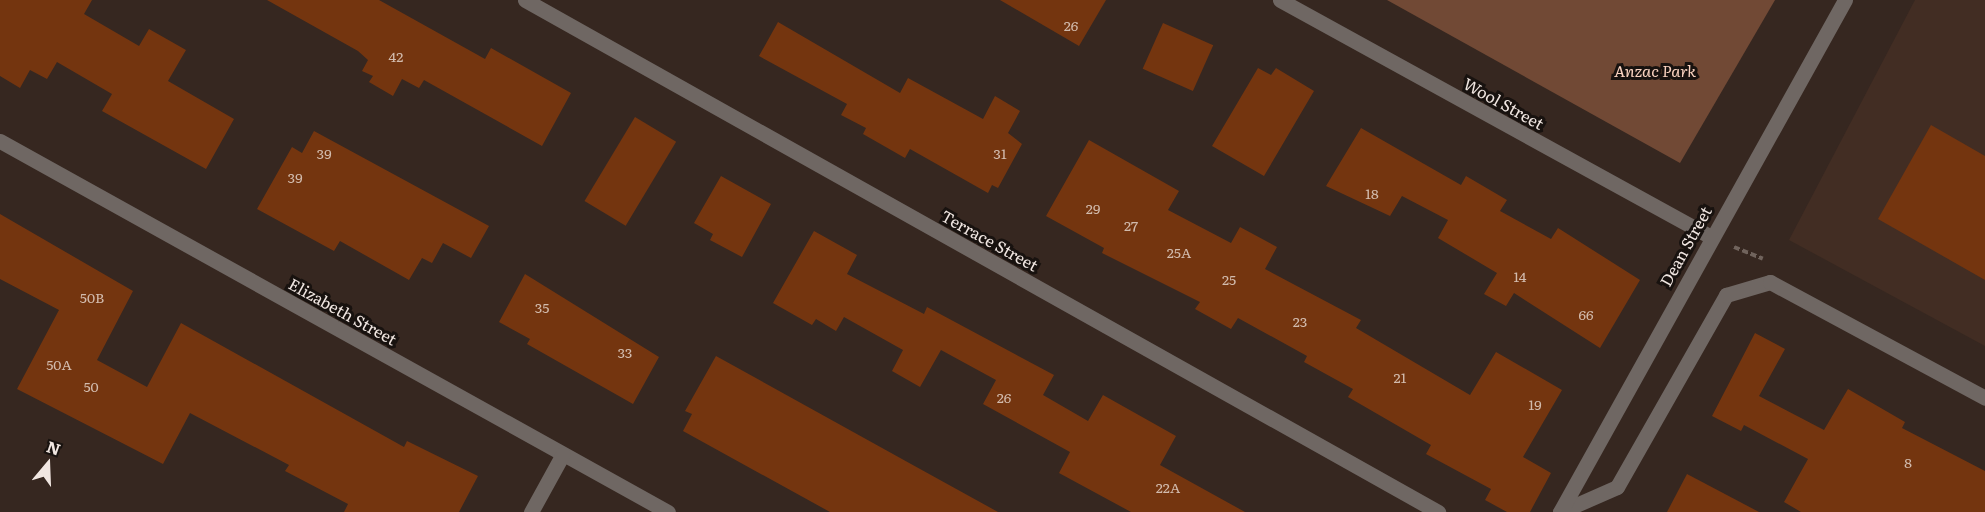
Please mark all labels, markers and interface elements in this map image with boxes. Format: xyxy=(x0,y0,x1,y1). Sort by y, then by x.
house number: 26 xyxy=(1064,17,1078,33)
house number: 42 xyxy=(389,48,403,64)
park label: Anzac Park xyxy=(1614,60,1696,80)
street label: Wool Street xyxy=(1460,73,1548,133)
house number: 39 xyxy=(317,145,331,161)
house number: 31 xyxy=(993,145,1007,161)
house number: 39 xyxy=(288,169,302,185)
house number: 18 xyxy=(1365,185,1379,201)
house number: 29 xyxy=(1086,200,1100,216)
street label: Dean Street xyxy=(1655,203,1715,289)
street label: Terrace Street xyxy=(938,206,1042,274)
house number: 27 xyxy=(1124,217,1138,233)
house number: 25A xyxy=(1167,244,1191,260)
house number: 14 xyxy=(1514,268,1526,284)
house number: 25 xyxy=(1222,271,1236,287)
street label: Elizabeth Street xyxy=(286,273,400,349)
house number: 50B xyxy=(80,289,104,305)
house number: 35 xyxy=(535,299,549,315)
house number: 66 xyxy=(1578,306,1594,322)
house number: 23 xyxy=(1293,313,1307,329)
house number: 33 xyxy=(618,344,632,360)
house number: 50A xyxy=(46,356,72,372)
house number: 21 xyxy=(1394,369,1406,385)
house number: 50 xyxy=(83,378,99,394)
house number: 26 xyxy=(997,389,1011,405)
house number: 19 xyxy=(1528,396,1542,412)
text: N xyxy=(44,433,64,461)
north arrow xyxy=(18,434,78,494)
house number: 8 xyxy=(1904,454,1912,470)
house number: 22A xyxy=(1156,479,1180,495)

